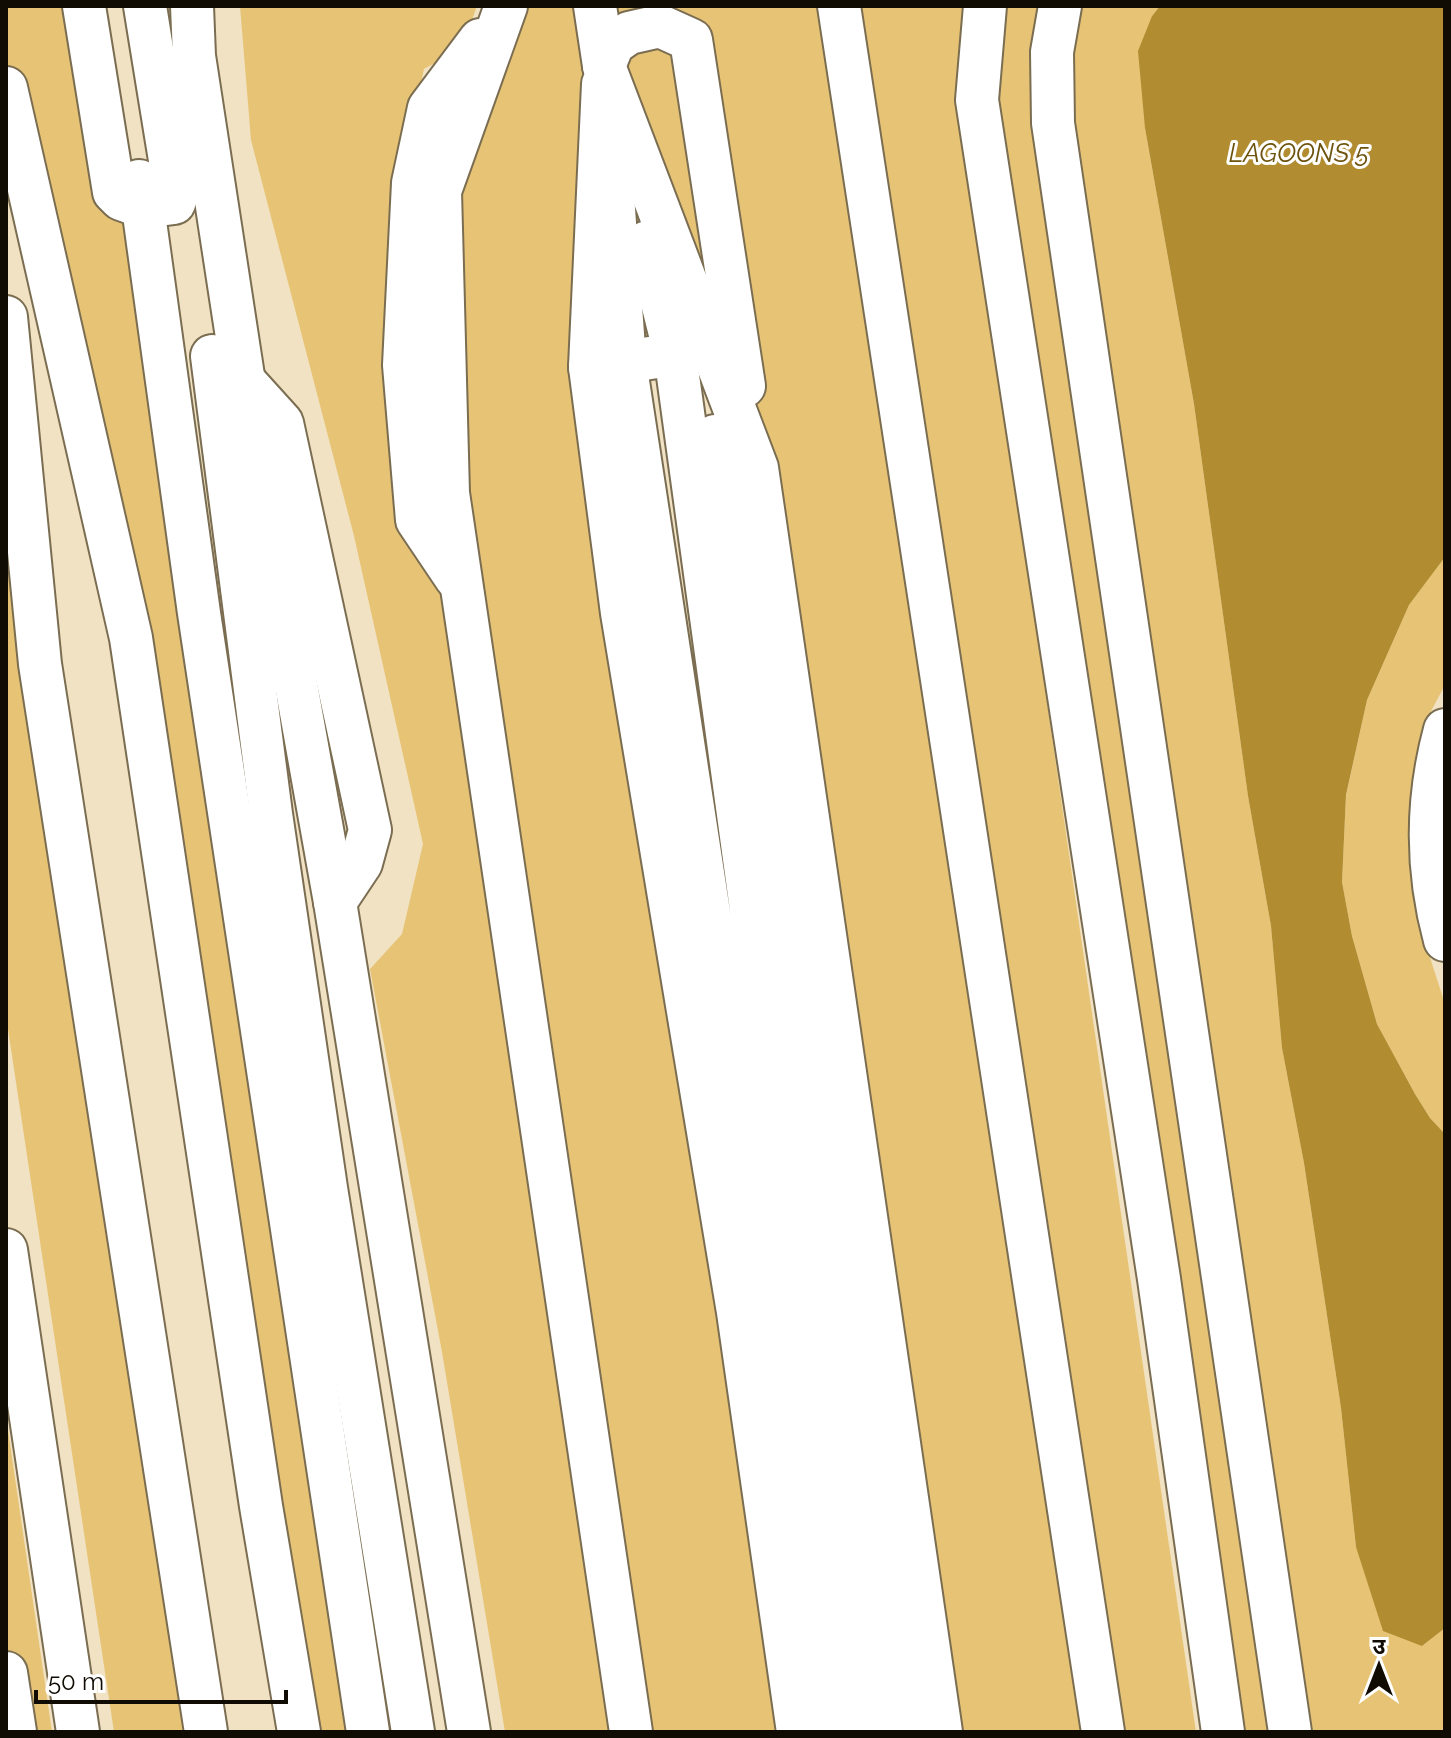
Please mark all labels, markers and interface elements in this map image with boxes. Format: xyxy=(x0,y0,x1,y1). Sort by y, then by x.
water label: LAGOONS 5 xyxy=(1229,138,1370,168)
north arrow xyxy=(1339,1626,1419,1706)
text: उ xyxy=(1373,1633,1387,1659)
scale bar xyxy=(36,1654,286,1704)
text: 50 m xyxy=(48,1667,104,1696)

